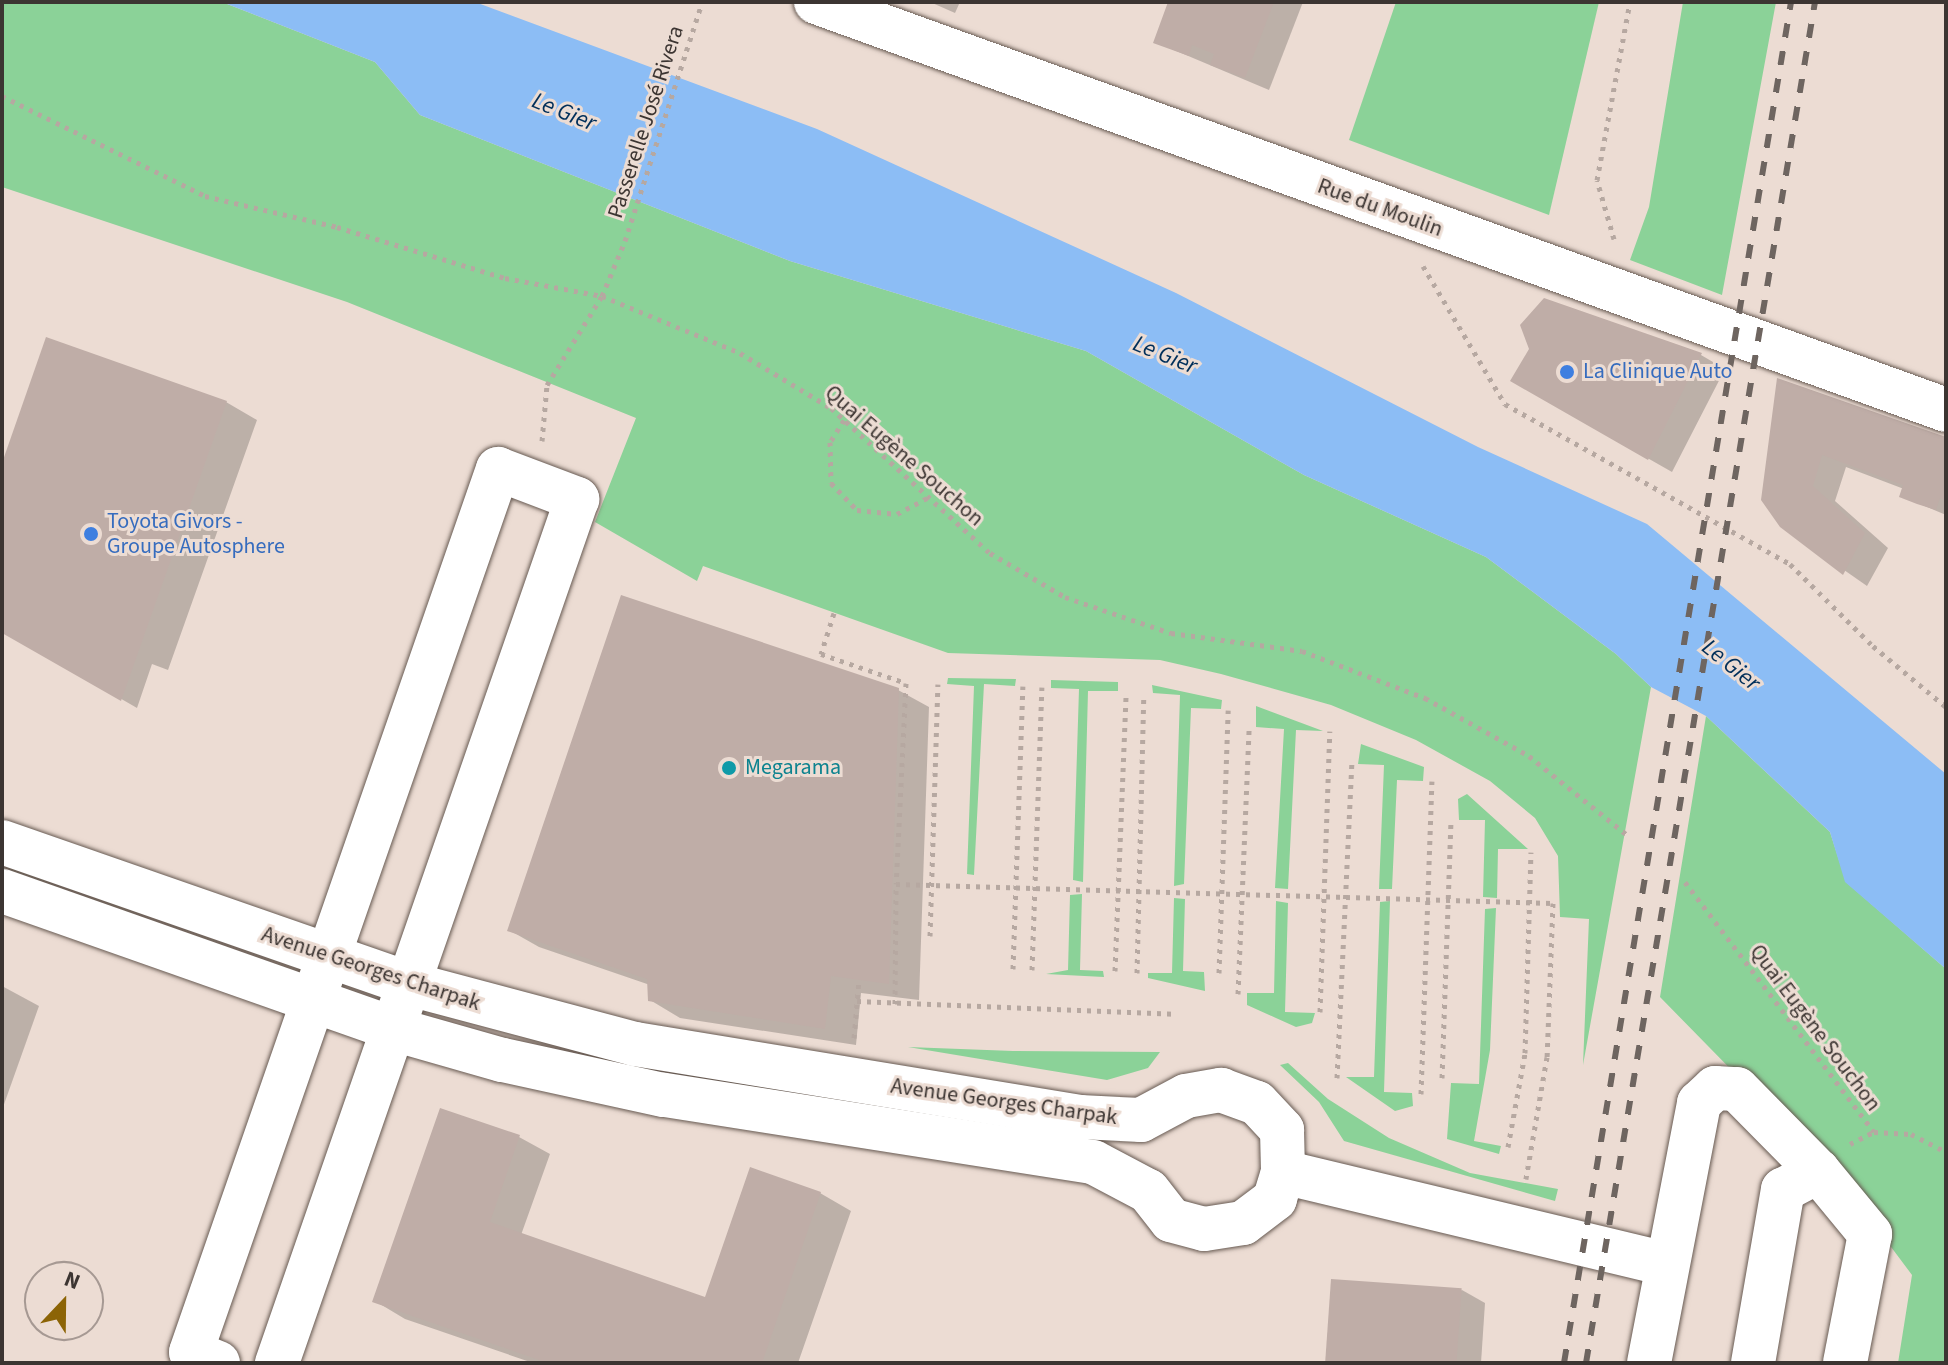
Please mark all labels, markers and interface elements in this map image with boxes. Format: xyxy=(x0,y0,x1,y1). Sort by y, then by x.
street label: Passerelle José Rivera xyxy=(602,22,690,222)
water label: Le Gier xyxy=(528,86,600,138)
street label: Rue du Moulin xyxy=(1314,173,1446,243)
water label: Le Gier xyxy=(1129,329,1201,381)
place label: La Clinique Auto xyxy=(1583,359,1733,385)
marker: La Clinique Auto xyxy=(1558,363,1576,381)
street label: Quai Eugène Souchon xyxy=(819,380,989,532)
place label: Toyota Givors - Groupe Autosphere xyxy=(107,508,285,560)
marker: Toyota Givors - Groupe Autosphere xyxy=(82,525,100,543)
water label: Le Gier xyxy=(1696,633,1766,697)
place label: Megarama xyxy=(745,755,841,781)
marker: Megarama xyxy=(720,759,738,777)
street label: Avenue Georges Charpak xyxy=(258,921,484,1017)
street label: Quai Eugène Souchon xyxy=(1744,940,1886,1116)
street label: Avenue Georges Charpak xyxy=(889,1073,1119,1131)
north arrow xyxy=(24,1261,104,1341)
text: N xyxy=(59,1263,85,1298)

